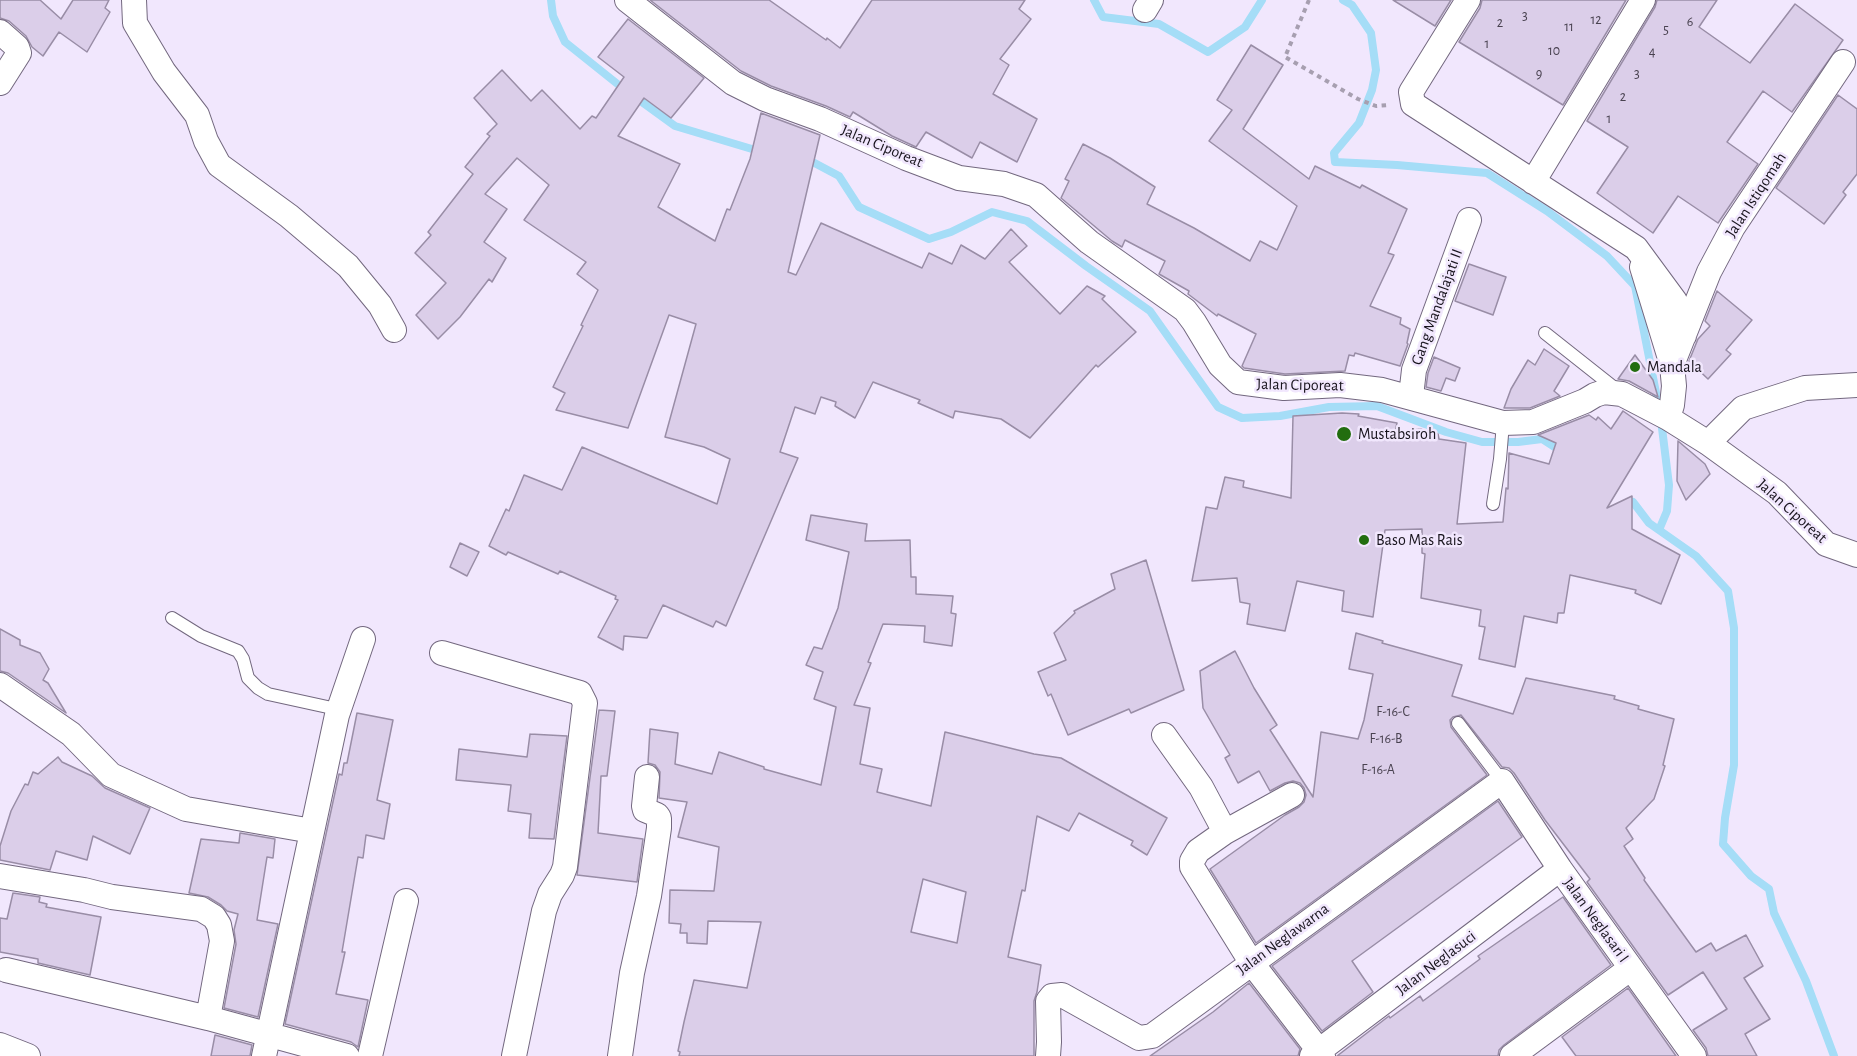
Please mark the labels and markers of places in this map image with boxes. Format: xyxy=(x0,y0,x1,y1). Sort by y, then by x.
place label: Mandala xyxy=(1647,357,1702,377)
marker: Mandala xyxy=(1628,360,1642,374)
place label: Mustabsiroh xyxy=(1358,424,1436,444)
marker: Mustabsiroh xyxy=(1335,425,1353,443)
place label: Baso Mas Rais xyxy=(1376,530,1463,550)
marker: Baso Mas Rais xyxy=(1357,533,1371,547)

